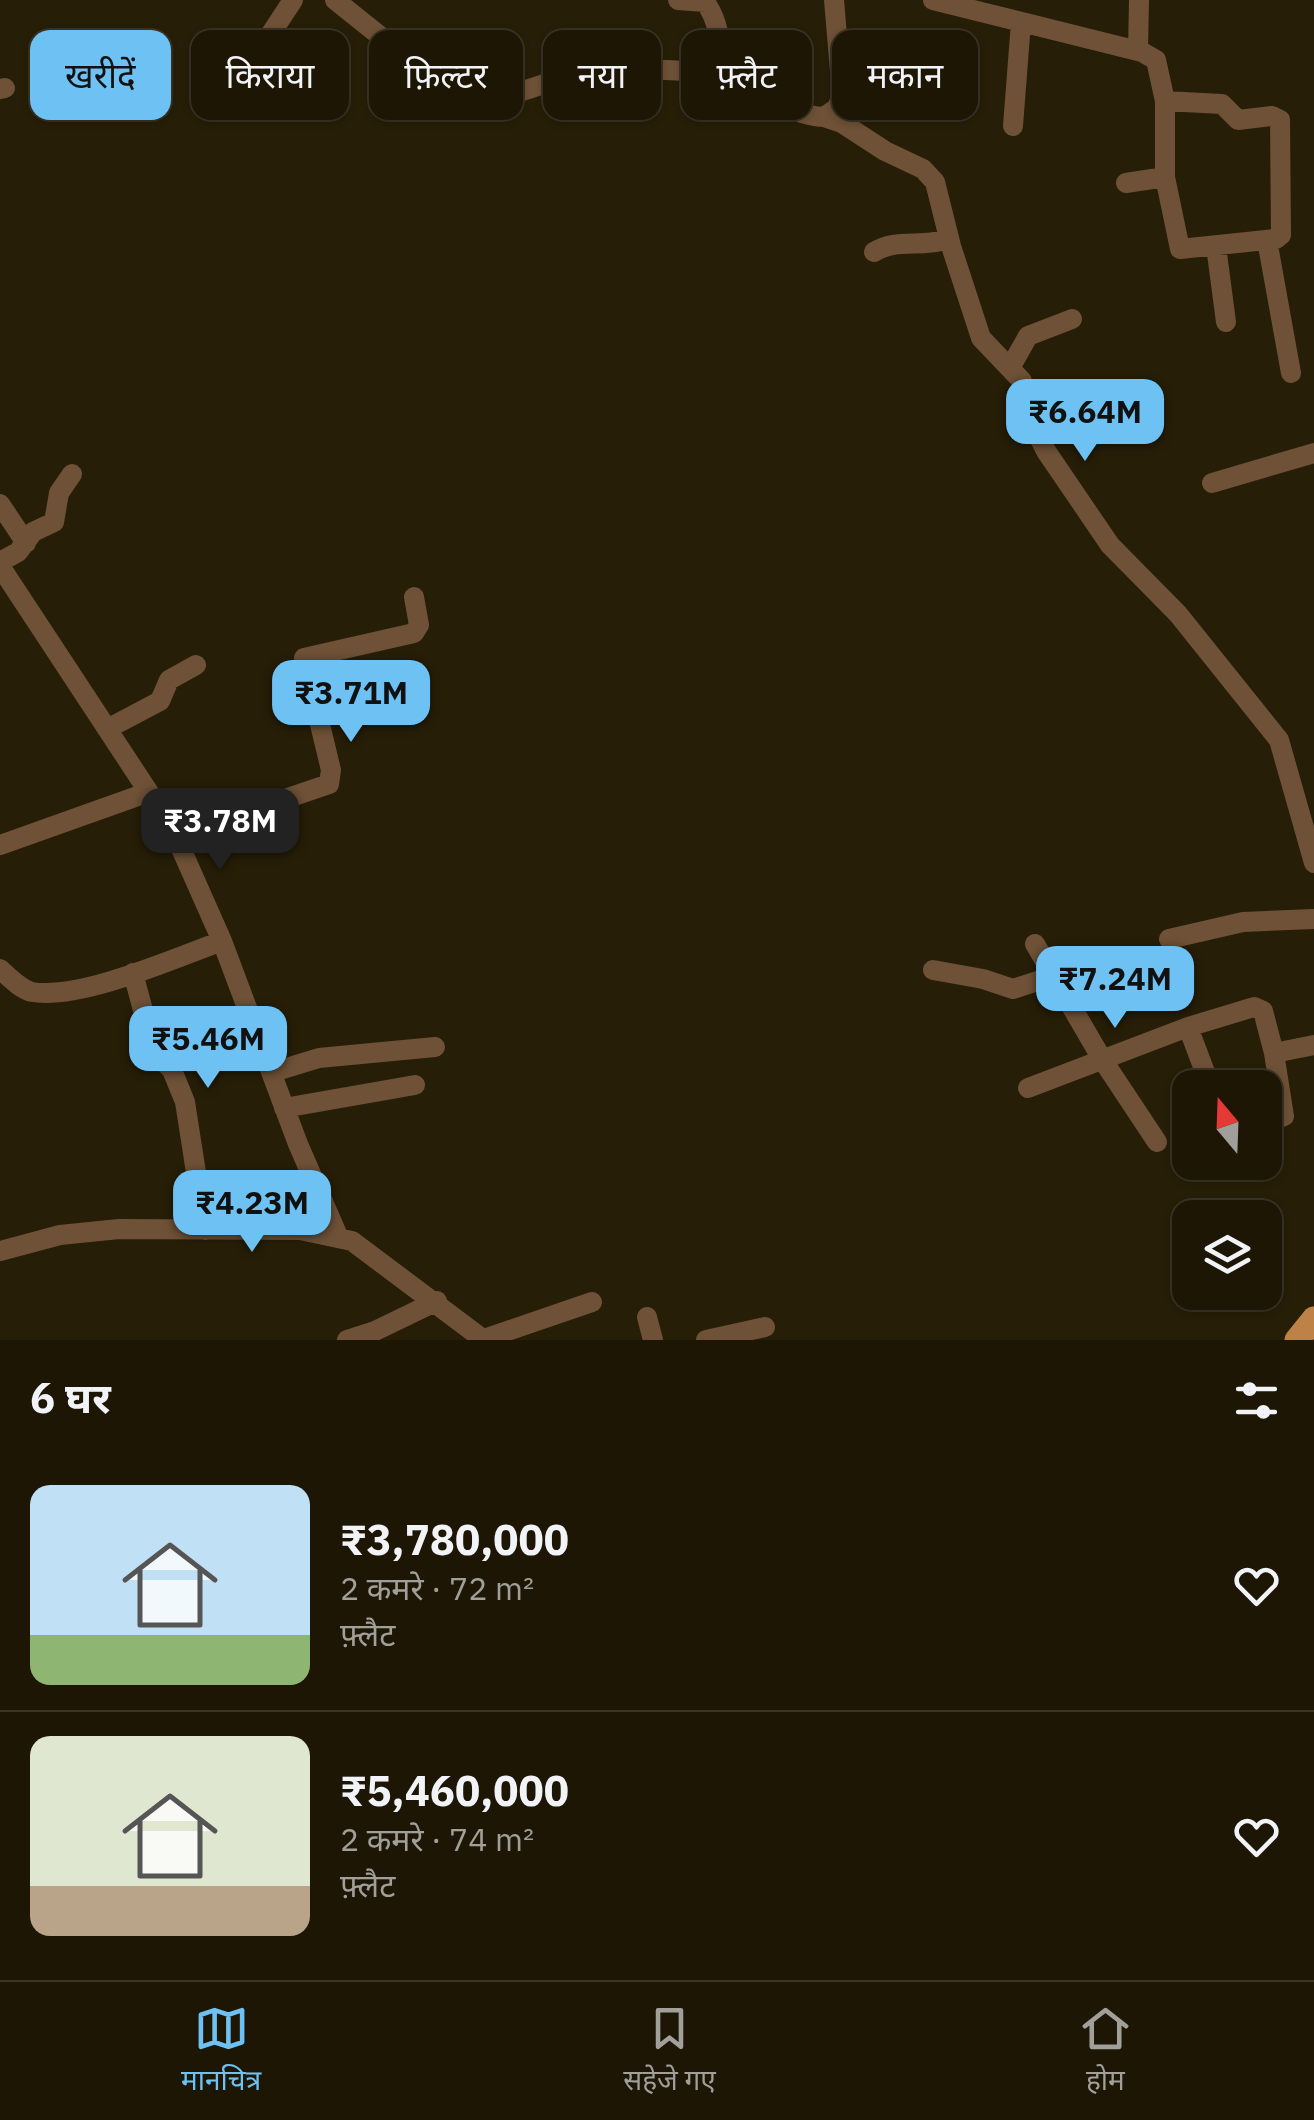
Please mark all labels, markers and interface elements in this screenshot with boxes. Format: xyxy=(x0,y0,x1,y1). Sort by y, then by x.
chip: खरीदें xyxy=(30,30,171,120)
chip: किराया xyxy=(191,30,349,120)
chip: फ़िल्टर xyxy=(369,30,523,120)
chip: नया xyxy=(543,30,661,120)
chip: फ़्लैट xyxy=(681,30,812,120)
chip: मकान xyxy=(832,30,978,120)
pin: ₹6.64M xyxy=(1004,379,1166,464)
text: ₹6.64M xyxy=(1028,390,1142,432)
pin: ₹3.71M xyxy=(270,660,432,745)
text: ₹3.71M xyxy=(294,671,408,713)
pin: ₹3.78M xyxy=(139,788,301,873)
text: ₹3.78M xyxy=(163,799,277,841)
pin: ₹7.24M xyxy=(1034,946,1196,1031)
text: ₹7.24M xyxy=(1058,957,1172,999)
pin: ₹5.46M xyxy=(127,1006,289,1091)
text: ₹5.46M xyxy=(151,1017,265,1059)
north arrow xyxy=(1172,1070,1282,1180)
map controls xyxy=(1172,1070,1282,1310)
pin: ₹4.23M xyxy=(171,1170,333,1255)
text: ₹4.23M xyxy=(195,1181,309,1223)
button: layers xyxy=(1172,1200,1282,1310)
text: 6 घर xyxy=(30,1370,111,1425)
icon: filters xyxy=(1229,1373,1284,1428)
text: ₹3,780,000 xyxy=(340,1512,569,1567)
icon: home xyxy=(110,1525,230,1645)
icon: heart xyxy=(1229,1558,1284,1613)
text: 2 कमरे · 72 m² xyxy=(340,1567,534,1609)
text: फ़्लैट xyxy=(340,1613,395,1655)
text: ₹5,460,000 xyxy=(340,1763,569,1818)
icon: home xyxy=(110,1776,230,1896)
icon: heart xyxy=(1229,1809,1284,1864)
text: 2 कमरे · 74 m² xyxy=(340,1818,534,1860)
text: फ़्लैट xyxy=(340,1864,395,1906)
tab: मानचित्र xyxy=(181,2001,261,2101)
tab: सहेजे गए xyxy=(623,2001,716,2101)
tab: होम xyxy=(1078,2001,1133,2101)

